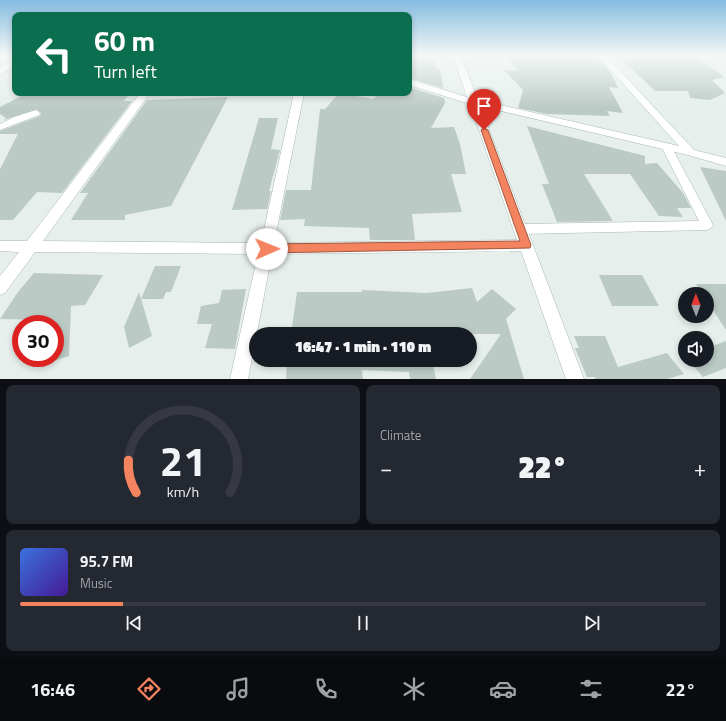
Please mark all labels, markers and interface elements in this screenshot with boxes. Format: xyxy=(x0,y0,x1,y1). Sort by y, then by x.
text: 60 m xyxy=(94,19,155,62)
icon: left xyxy=(28,28,80,80)
text: Turn left xyxy=(94,58,157,85)
pin xyxy=(467,89,501,130)
icon: arrive xyxy=(473,95,495,117)
position arrow xyxy=(246,228,288,270)
north arrow xyxy=(678,287,714,323)
map controls xyxy=(678,287,714,367)
speed limit sign: 30 xyxy=(12,315,64,367)
button: sound xyxy=(678,331,714,367)
text: 16:47 · 1 min · 110 m xyxy=(295,335,431,358)
text: Climate xyxy=(380,425,421,445)
text: 21 xyxy=(160,428,206,491)
text: 22° xyxy=(518,444,568,490)
text: − xyxy=(380,451,392,485)
text: + xyxy=(694,451,706,485)
text: km/h xyxy=(167,480,199,502)
text: 95.7 FM xyxy=(80,550,133,573)
text: Music xyxy=(80,573,112,593)
icon: previous xyxy=(123,612,145,634)
icon: pause xyxy=(352,612,374,634)
icon: next xyxy=(581,612,603,634)
icon: directions xyxy=(135,675,163,703)
icon: music xyxy=(224,675,252,703)
icon: phone xyxy=(312,675,340,703)
icon: climate xyxy=(400,675,428,703)
icon: car xyxy=(489,675,517,703)
icon: filters xyxy=(577,675,605,703)
text: 16:46 xyxy=(30,676,75,703)
text: 22° xyxy=(666,676,696,703)

